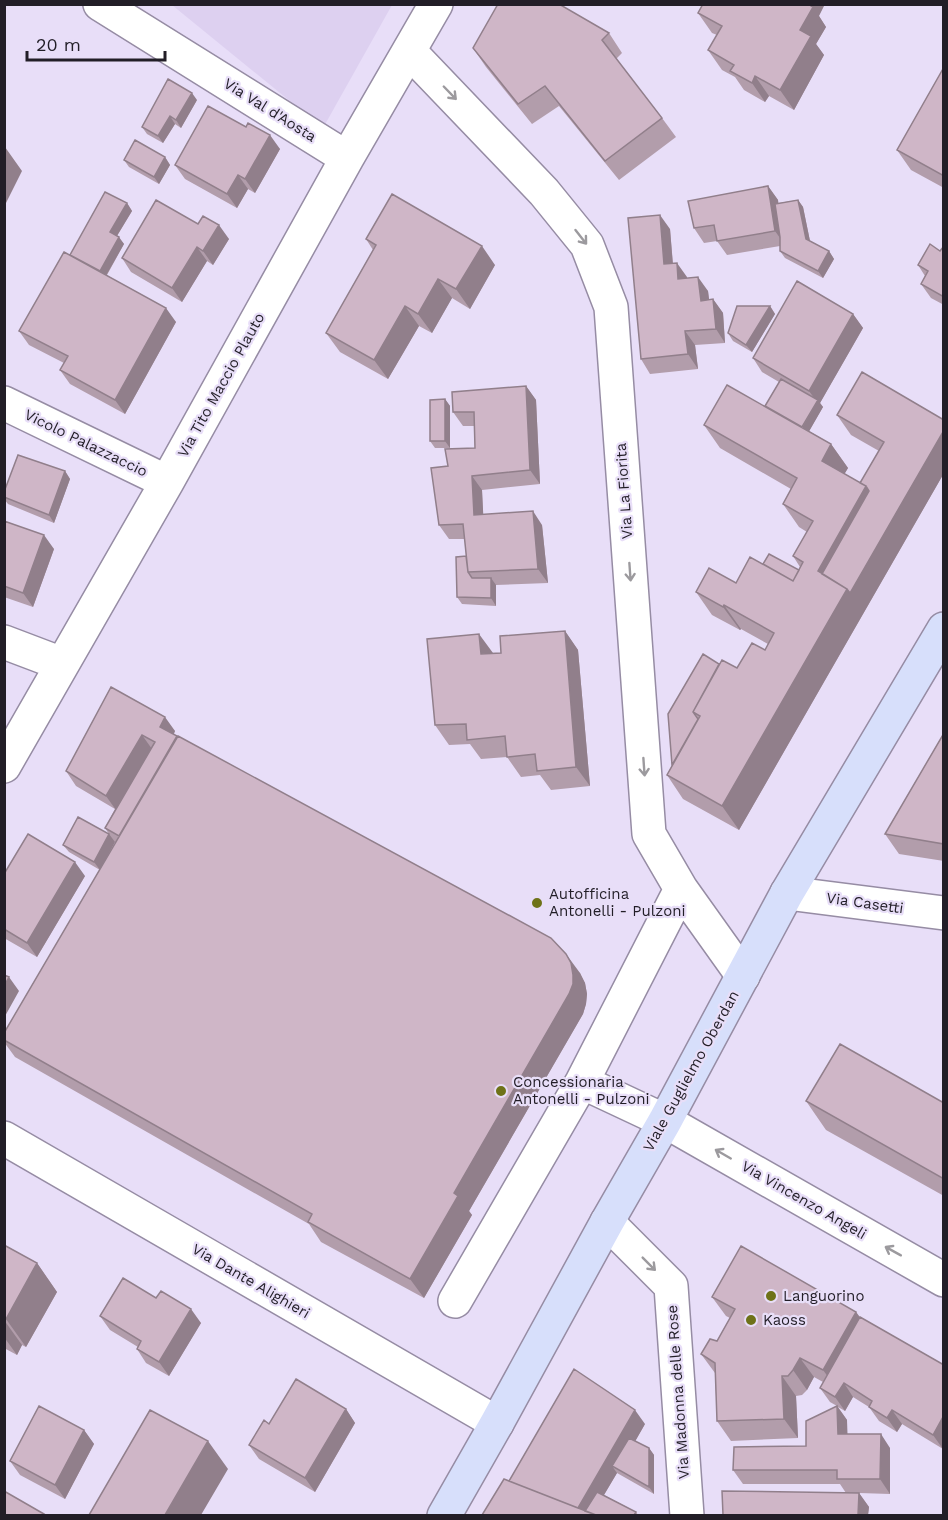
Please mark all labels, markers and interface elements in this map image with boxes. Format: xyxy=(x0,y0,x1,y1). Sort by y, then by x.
scale bar xyxy=(27,24,165,62)
text: 20 m xyxy=(36,34,81,55)
street label: Via Val d'Aosta xyxy=(220,74,320,146)
one-way arrow xyxy=(442,86,457,101)
one-way arrow xyxy=(574,229,587,245)
street label: Via Tito Maccio Plauto xyxy=(174,309,268,461)
street label: Vicolo Palazzaccio xyxy=(21,405,151,481)
street label: Via La Fiorita xyxy=(612,442,636,540)
one-way arrow xyxy=(625,562,636,582)
one-way arrow xyxy=(639,756,650,776)
place label: Autofficina Antonelli - Pulzoni xyxy=(549,885,686,920)
street label: Via Casetti xyxy=(825,889,905,917)
marker: Autofficina Antonelli - Pulzoni xyxy=(530,896,544,910)
street label: Viale Guglielmo Oberdan xyxy=(639,987,743,1155)
place label: Concessionaria Antonelli - Pulzoni xyxy=(513,1073,650,1108)
marker: Concessionaria Antonelli - Pulzoni xyxy=(494,1084,508,1098)
one-way arrow xyxy=(715,1148,732,1160)
street label: Via Vincenzo Angeli xyxy=(738,1157,870,1243)
street label: Via Dante Alighieri xyxy=(189,1240,313,1322)
one-way arrow xyxy=(884,1245,902,1256)
one-way arrow xyxy=(641,1256,656,1271)
place label: Languorino xyxy=(783,1287,864,1305)
marker: Languorino xyxy=(764,1289,778,1303)
street label: Via Madonna delle Rose xyxy=(663,1304,693,1480)
place label: Kaoss xyxy=(763,1311,806,1329)
marker: Kaoss xyxy=(744,1313,758,1327)

